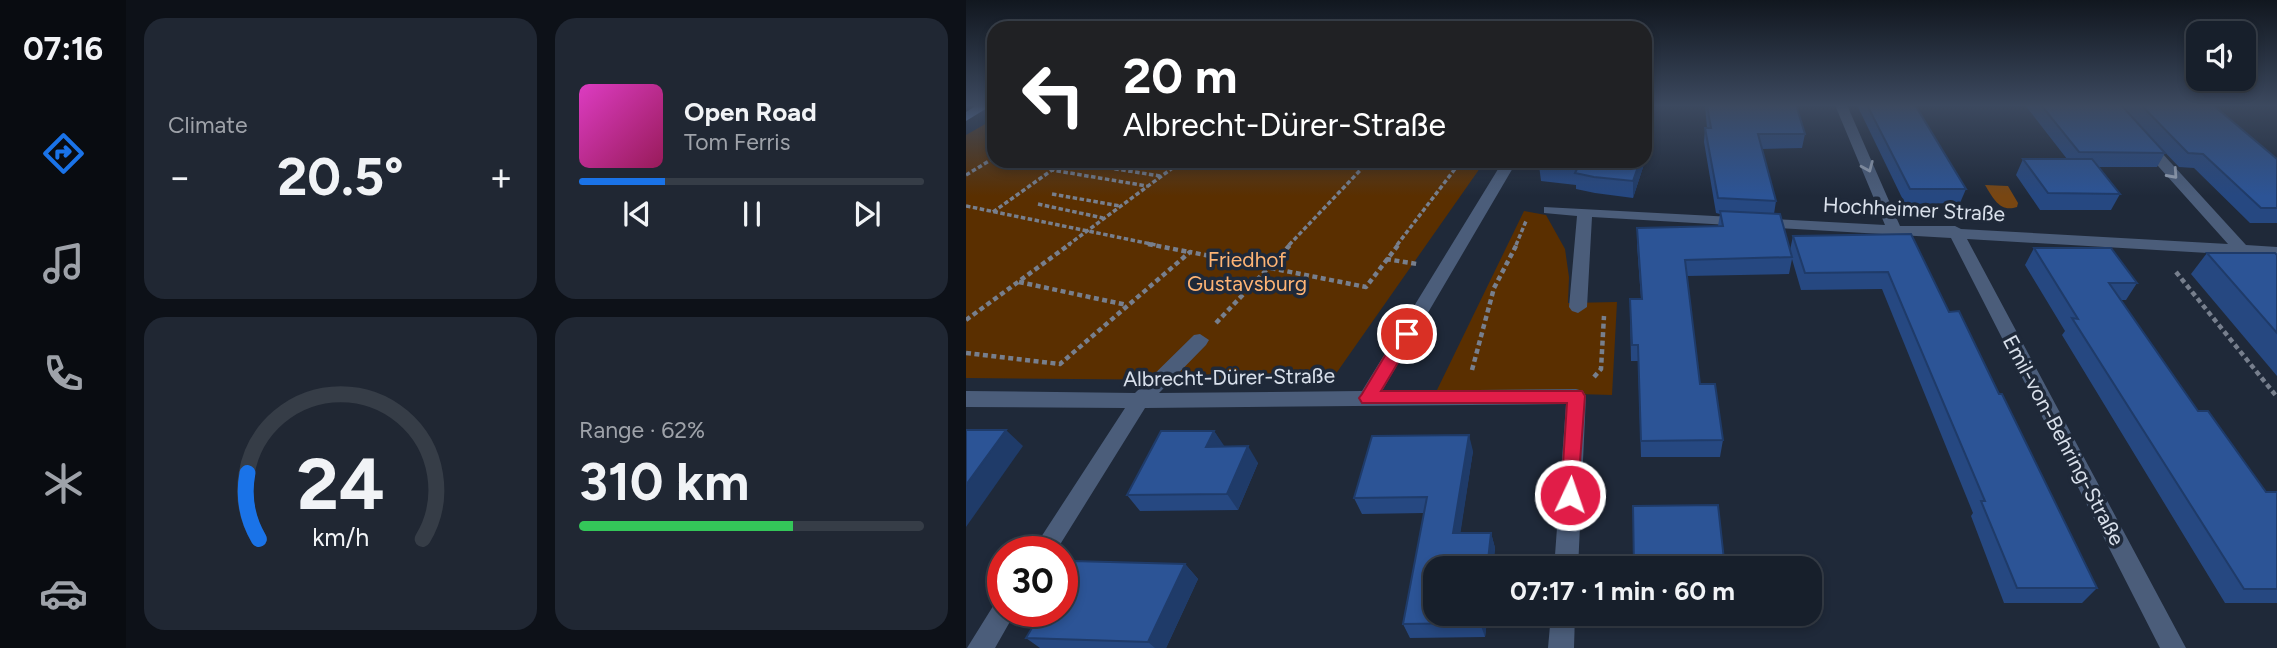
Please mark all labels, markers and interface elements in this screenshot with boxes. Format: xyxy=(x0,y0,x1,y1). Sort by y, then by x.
map controls xyxy=(2186,21,2256,91)
button: sound xyxy=(2186,21,2256,91)
text: 07:16 xyxy=(23,30,103,68)
text: 20 m xyxy=(1123,46,1238,105)
icon: left xyxy=(1008,49,1099,140)
text: Open Road xyxy=(684,96,817,128)
text: Albrecht-Dürer-Straße xyxy=(1123,106,1446,144)
text: Climate xyxy=(168,111,247,139)
text: Tom Ferris xyxy=(684,128,790,156)
icon: directions xyxy=(39,129,88,178)
text: 20.5° xyxy=(277,146,404,208)
text: − xyxy=(168,154,192,200)
text: + xyxy=(489,154,513,200)
one-way arrow xyxy=(1859,160,1873,172)
one-way arrow xyxy=(2165,166,2177,179)
street label: Hochheimer Straße xyxy=(1822,192,2006,226)
icon: previous xyxy=(618,195,656,233)
icon: pause xyxy=(733,195,771,233)
icon: next xyxy=(848,195,886,233)
icon: music xyxy=(39,239,88,288)
park label: Friedhof Gustavsburg xyxy=(1187,247,1307,296)
pin xyxy=(1377,304,1437,364)
icon: arrive xyxy=(1388,315,1426,353)
street label: Emil-von-Behring-Straße xyxy=(1998,331,2130,549)
icon: phone xyxy=(39,349,88,398)
street label: Albrecht-Dürer-Straße xyxy=(1123,363,1335,391)
text: Range · 62% xyxy=(579,416,705,444)
text: 24 xyxy=(296,441,385,528)
text: 310 km xyxy=(579,451,749,513)
position arrow xyxy=(1533,458,1607,532)
icon: climate xyxy=(39,459,88,508)
text: km/h xyxy=(312,522,369,552)
speed limit sign: 30 xyxy=(987,536,1078,627)
icon: car xyxy=(39,569,88,618)
text: 07:17 · 1 min · 60 m xyxy=(1510,575,1735,607)

